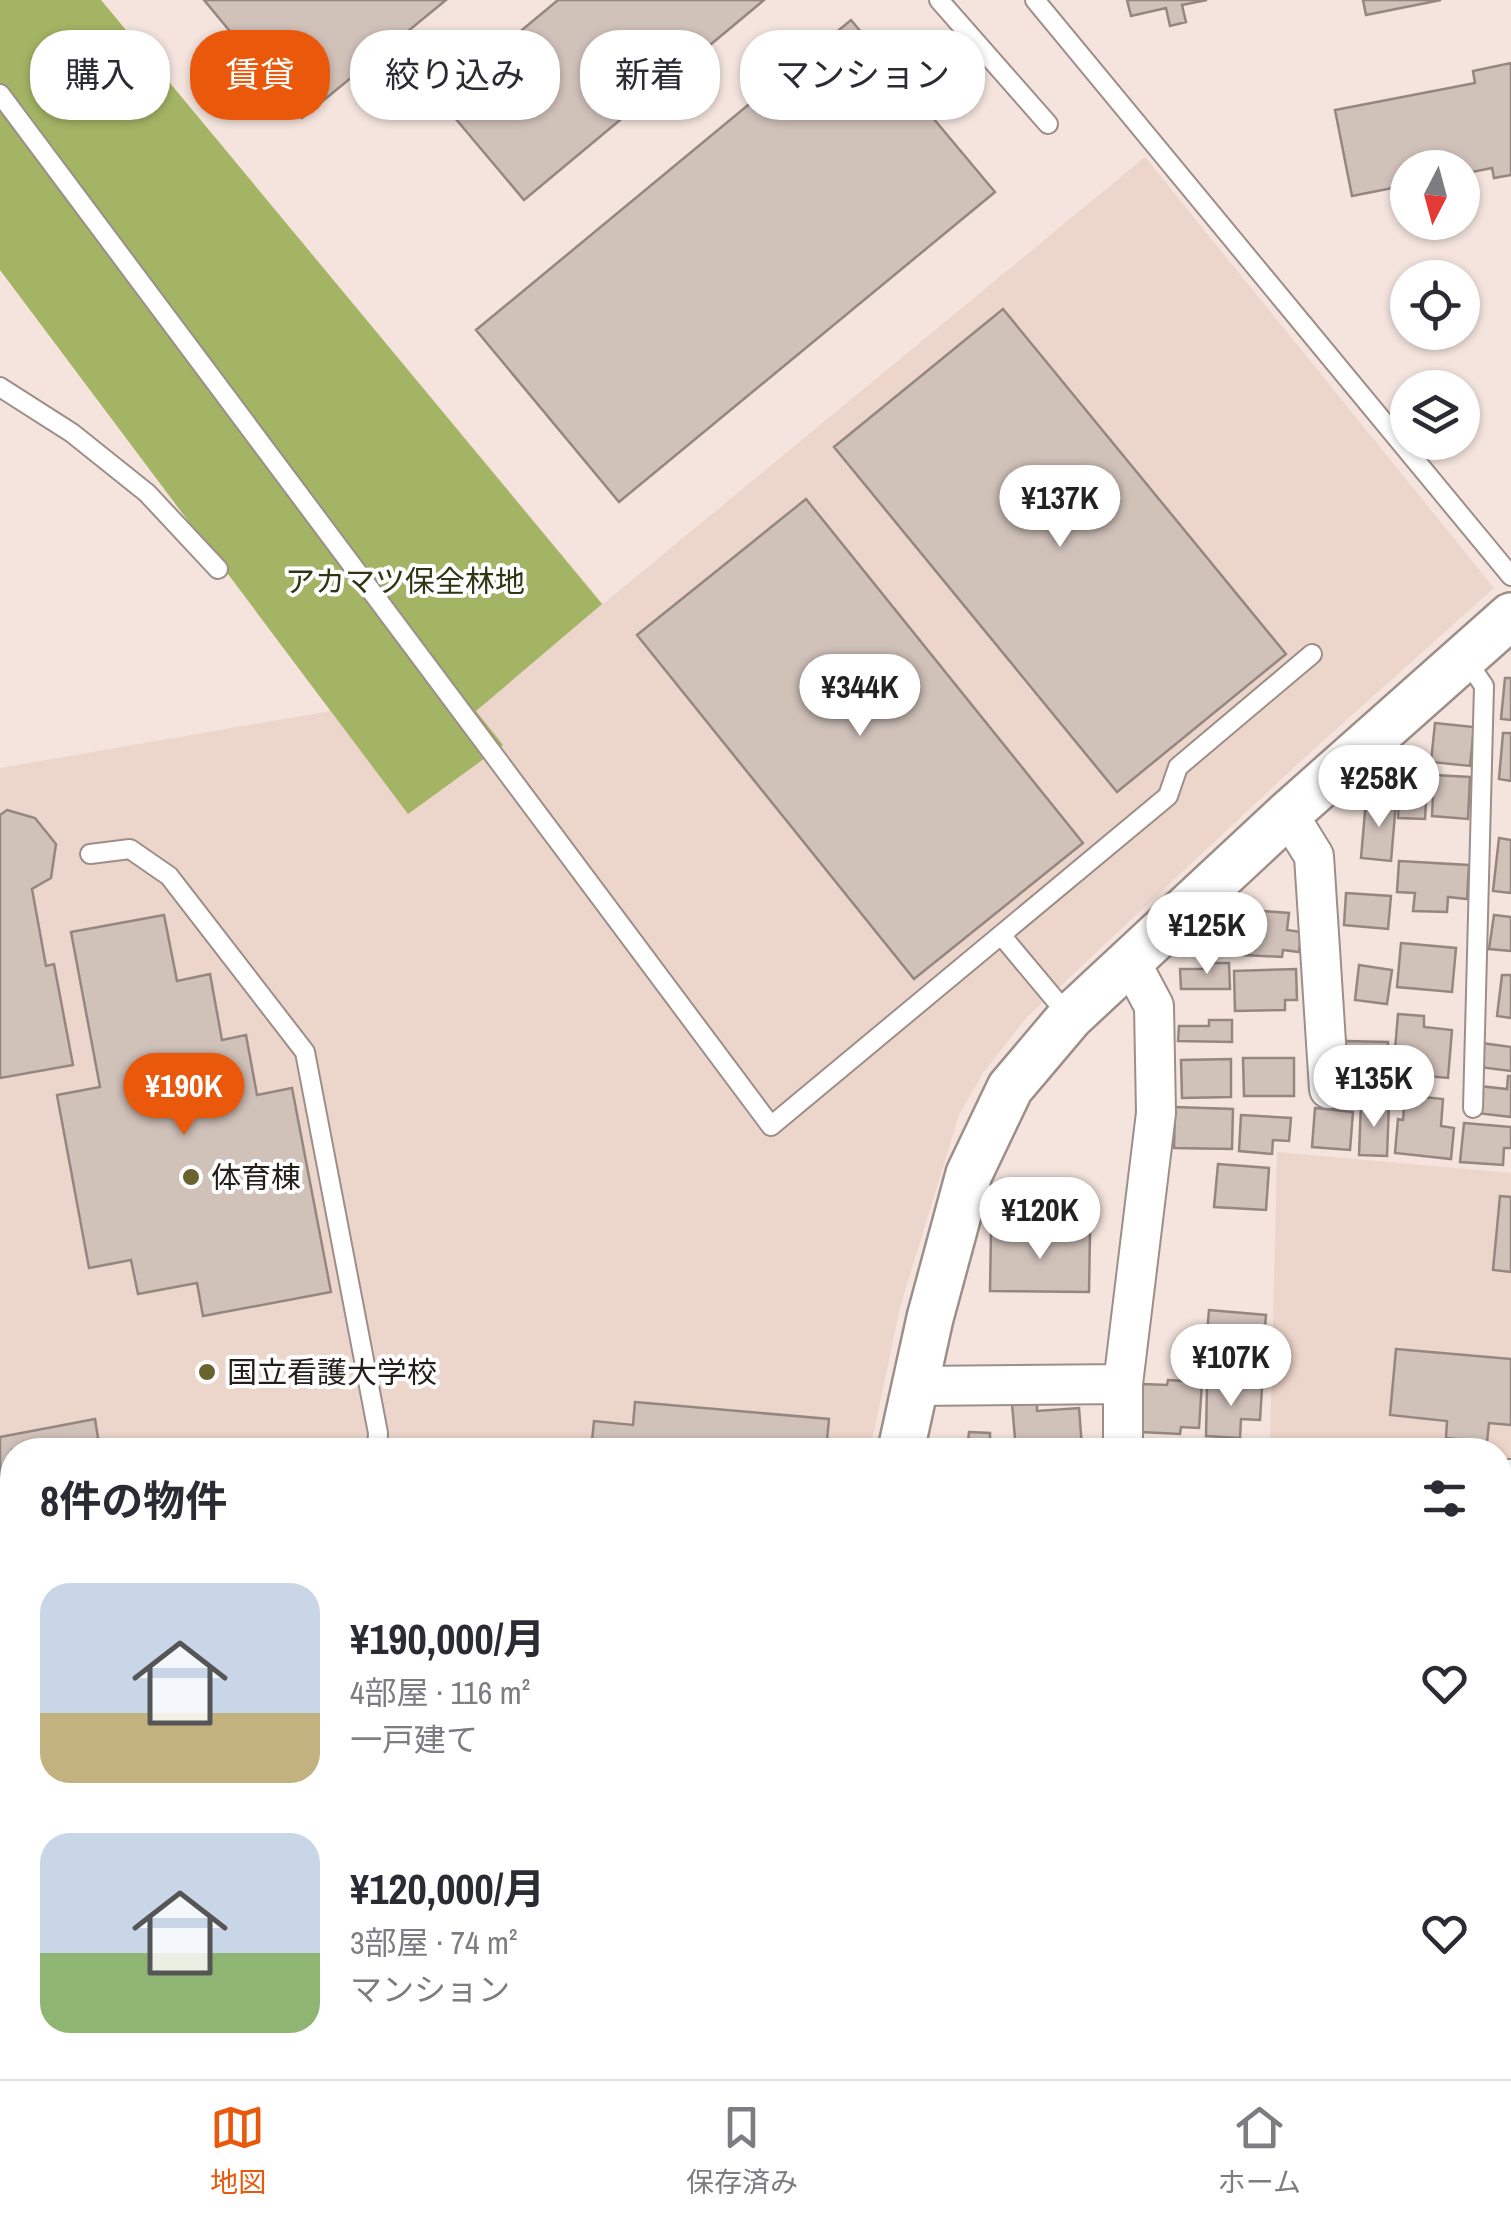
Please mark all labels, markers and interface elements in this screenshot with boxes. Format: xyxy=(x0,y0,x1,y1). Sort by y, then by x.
chip: 購入 xyxy=(30,30,170,120)
chip: 賃貸 xyxy=(190,30,330,120)
chip: 絞り込み xyxy=(350,30,560,120)
chip: 新着 xyxy=(580,30,720,120)
chip: マンション xyxy=(740,30,985,120)
north arrow xyxy=(1390,150,1480,240)
map controls xyxy=(1390,150,1480,460)
button: locate xyxy=(1390,260,1480,350)
button: layers xyxy=(1390,370,1480,460)
pin: ¥137K xyxy=(990,465,1130,550)
text: ¥137K xyxy=(1021,476,1099,519)
park label: アカマツ保全林地 xyxy=(285,561,525,601)
pin: ¥344K xyxy=(790,654,930,739)
text: ¥344K xyxy=(821,665,899,708)
pin: ¥258K xyxy=(1309,745,1449,830)
text: ¥258K xyxy=(1340,756,1418,799)
pin: ¥125K xyxy=(1137,892,1277,977)
text: ¥125K xyxy=(1168,903,1246,946)
pin: ¥135K xyxy=(1304,1045,1444,1130)
pin: ¥190K xyxy=(114,1053,254,1138)
text: ¥135K xyxy=(1335,1056,1413,1099)
text: ¥190K xyxy=(145,1064,223,1107)
place label: 体育棟 xyxy=(211,1157,301,1197)
marker: 体育棟 xyxy=(180,1166,202,1188)
pin: ¥120K xyxy=(970,1177,1110,1262)
text: ¥120K xyxy=(1001,1188,1079,1231)
pin: ¥107K xyxy=(1161,1324,1301,1409)
text: ¥107K xyxy=(1192,1335,1270,1378)
place label: 国立看護大学校 xyxy=(227,1352,437,1392)
marker: 国立看護大学校 xyxy=(196,1361,218,1383)
icon: filters xyxy=(1417,1471,1472,1526)
text: 8件の物件 xyxy=(40,1473,227,1529)
text: ¥190,000/月 xyxy=(350,1611,545,1667)
icon: home xyxy=(120,1623,240,1743)
icon: heart xyxy=(1417,1656,1472,1711)
text: 4部屋 · 116 m² xyxy=(350,1671,530,1714)
text: 一戸建て xyxy=(350,1718,478,1761)
text: ¥120,000/月 xyxy=(350,1861,545,1917)
icon: home xyxy=(120,1873,240,1993)
icon: heart xyxy=(1417,1906,1472,1961)
text: 3部屋 · 74 m² xyxy=(350,1921,518,1964)
text: マンション xyxy=(350,1968,510,2011)
tab: 地図 xyxy=(210,2100,266,2201)
tab: 保存済み xyxy=(686,2100,798,2201)
tab: ホーム xyxy=(1218,2100,1301,2201)

